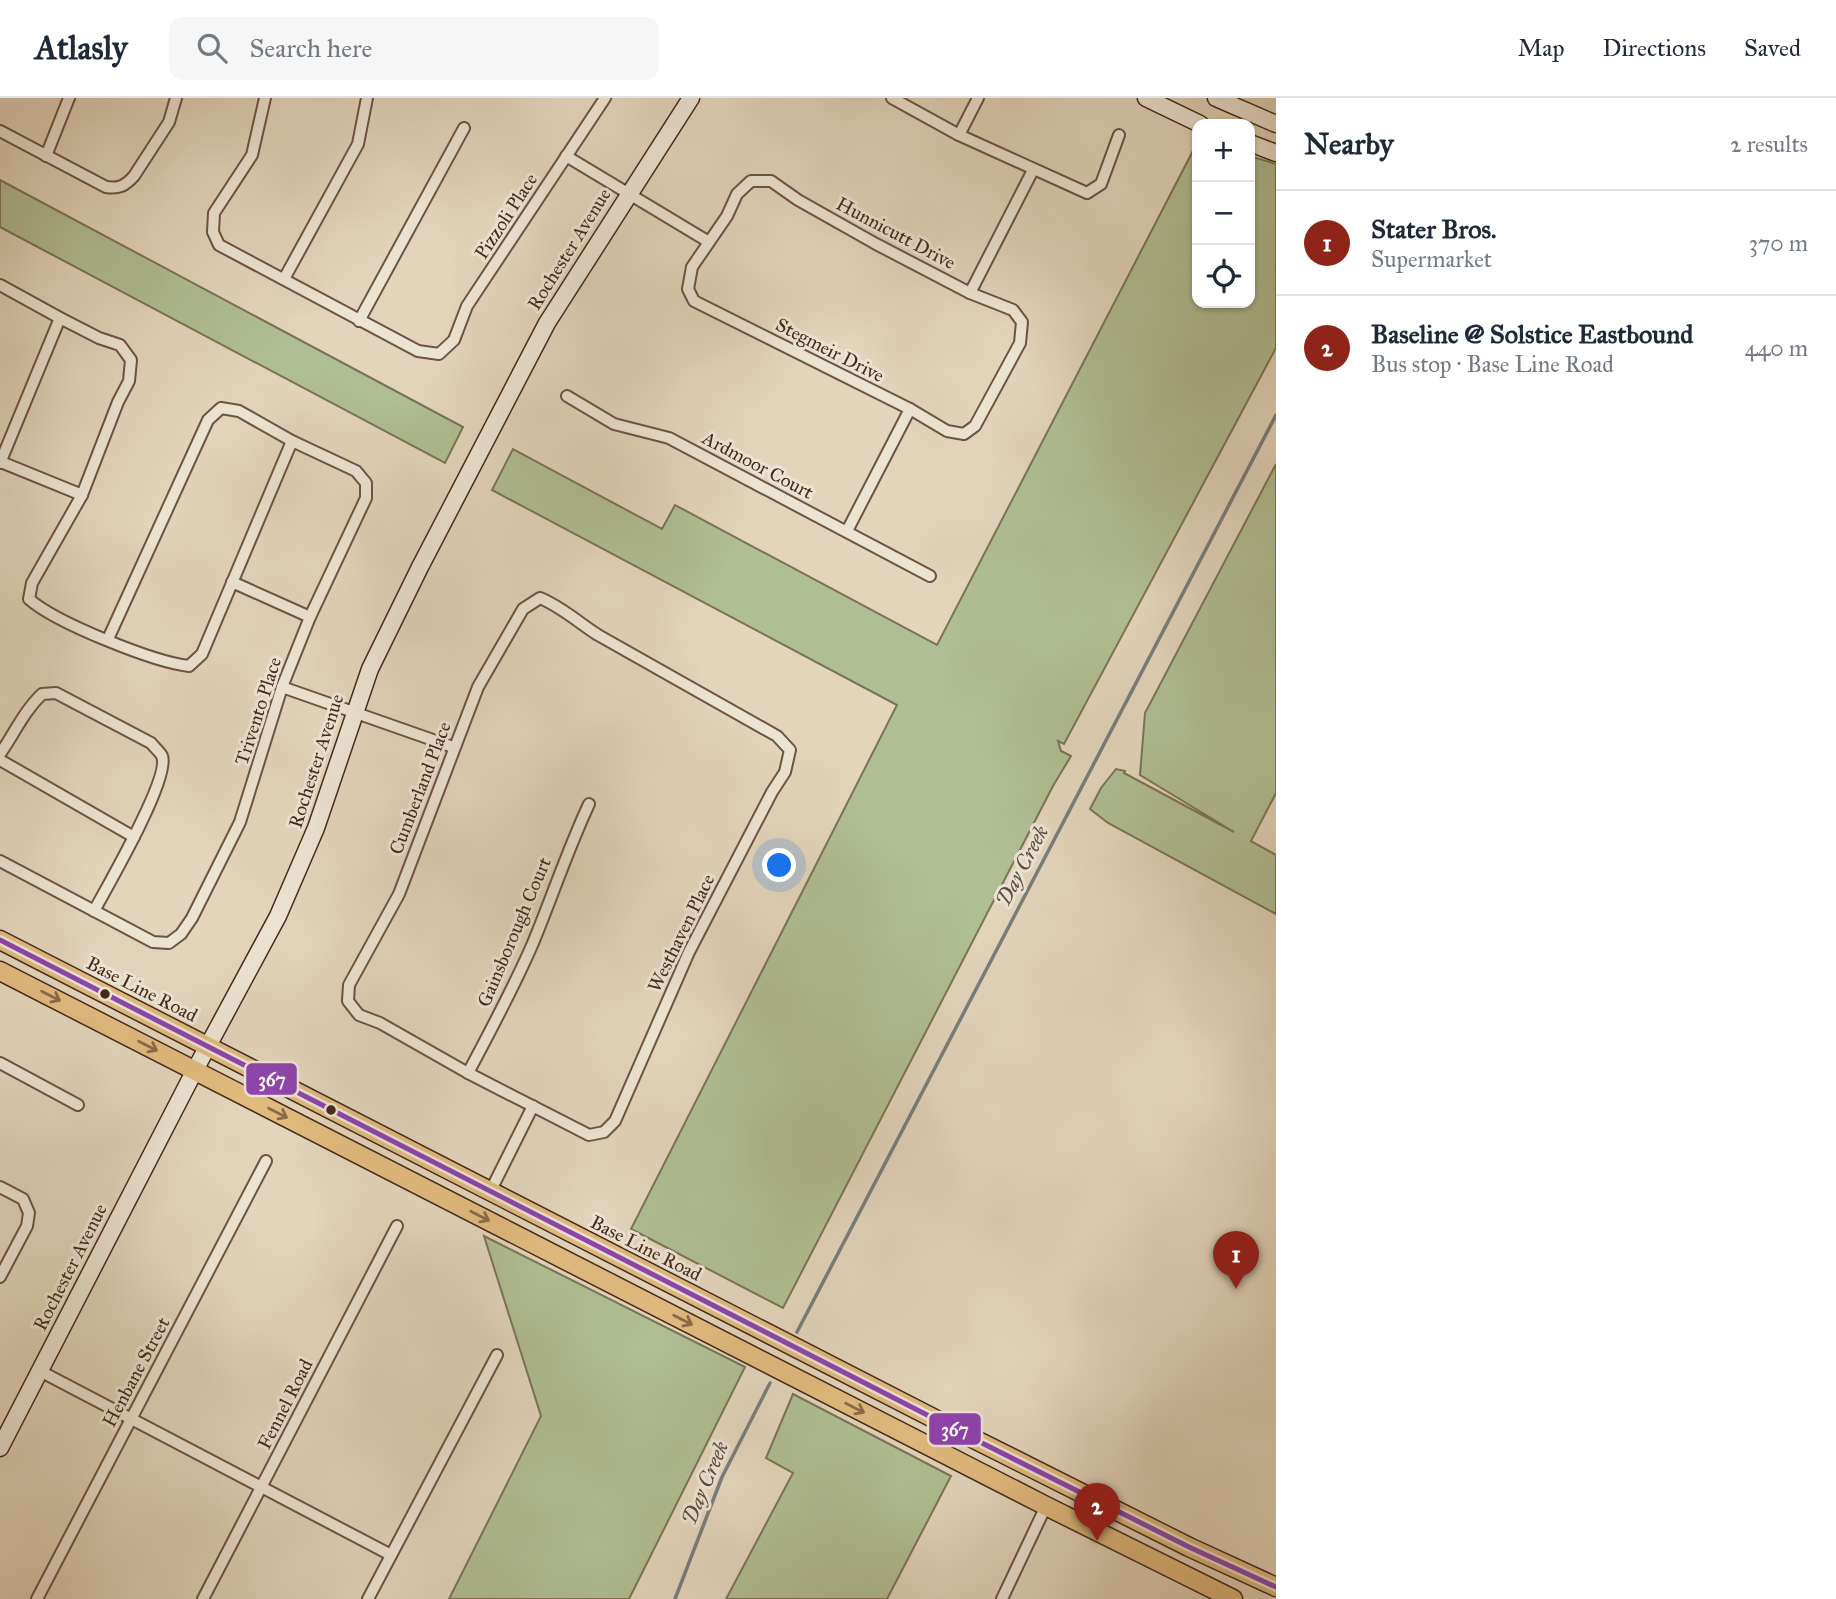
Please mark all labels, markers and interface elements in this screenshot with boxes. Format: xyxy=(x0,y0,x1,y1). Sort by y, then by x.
search box xyxy=(169,17,659,80)
text: Atlasly xyxy=(35,28,127,68)
icon: search xyxy=(193,29,231,67)
text: Search here xyxy=(249,32,372,64)
text: Map xyxy=(1518,33,1565,63)
text: Directions xyxy=(1603,33,1706,63)
text: Saved xyxy=(1744,33,1801,63)
map controls xyxy=(1192,119,1255,308)
button: + xyxy=(1192,119,1255,182)
text: Nearby xyxy=(1304,126,1394,162)
text: 2 results xyxy=(1730,130,1808,158)
street label: Pizzoli Place xyxy=(470,169,542,263)
button: − xyxy=(1192,182,1255,245)
street label: Rochester Avenue xyxy=(522,184,616,314)
street label: Hunnicutt Drive xyxy=(832,192,960,274)
text: Stater Bros. xyxy=(1371,213,1496,245)
text: 1 xyxy=(1322,229,1332,257)
text: 370 m xyxy=(1749,229,1808,257)
button: locate xyxy=(1192,245,1255,308)
text: Supermarket xyxy=(1371,245,1492,273)
street label: Stegmeir Drive xyxy=(771,313,888,388)
text: Baseline @ Solstice Eastbound xyxy=(1371,318,1693,350)
text: 2 xyxy=(1321,334,1333,362)
text: 440 m xyxy=(1745,334,1808,362)
text: Bus stop · Base Line Road xyxy=(1371,350,1614,378)
street label: Ardmoor Court xyxy=(698,426,818,504)
street label: Trivento Place xyxy=(230,654,286,768)
street label: Rochester Avenue xyxy=(284,691,348,831)
street label: Cumberland Place xyxy=(384,718,456,858)
water label: Day Creek xyxy=(990,820,1054,911)
your location xyxy=(762,848,796,882)
street label: Gainsborough Court xyxy=(472,854,557,1011)
street label: Westhaven Place xyxy=(643,870,720,996)
street label: Base Line Road xyxy=(83,951,202,1027)
unlabelled marker xyxy=(98,987,112,1001)
one-way arrow xyxy=(40,990,61,1004)
one-way arrow xyxy=(137,1040,158,1054)
line badge: 367 xyxy=(245,1062,298,1096)
text: 367 xyxy=(258,1068,286,1092)
unlabelled marker xyxy=(324,1103,338,1117)
one-way arrow xyxy=(267,1106,287,1120)
street label: Rochester Avenue xyxy=(28,1200,112,1334)
one-way arrow xyxy=(470,1209,490,1223)
street label: Base Line Road xyxy=(587,1210,706,1286)
pin: 1 xyxy=(1213,1231,1259,1289)
street label: Henbane Street xyxy=(97,1313,175,1431)
one-way arrow xyxy=(672,1313,693,1327)
street label: Fennel Road xyxy=(252,1355,318,1453)
one-way arrow xyxy=(844,1401,864,1415)
line badge: 367 xyxy=(928,1412,982,1446)
text: 367 xyxy=(941,1418,969,1442)
water label: Day Creek xyxy=(676,1437,734,1529)
pin: 2 xyxy=(1074,1483,1120,1541)

